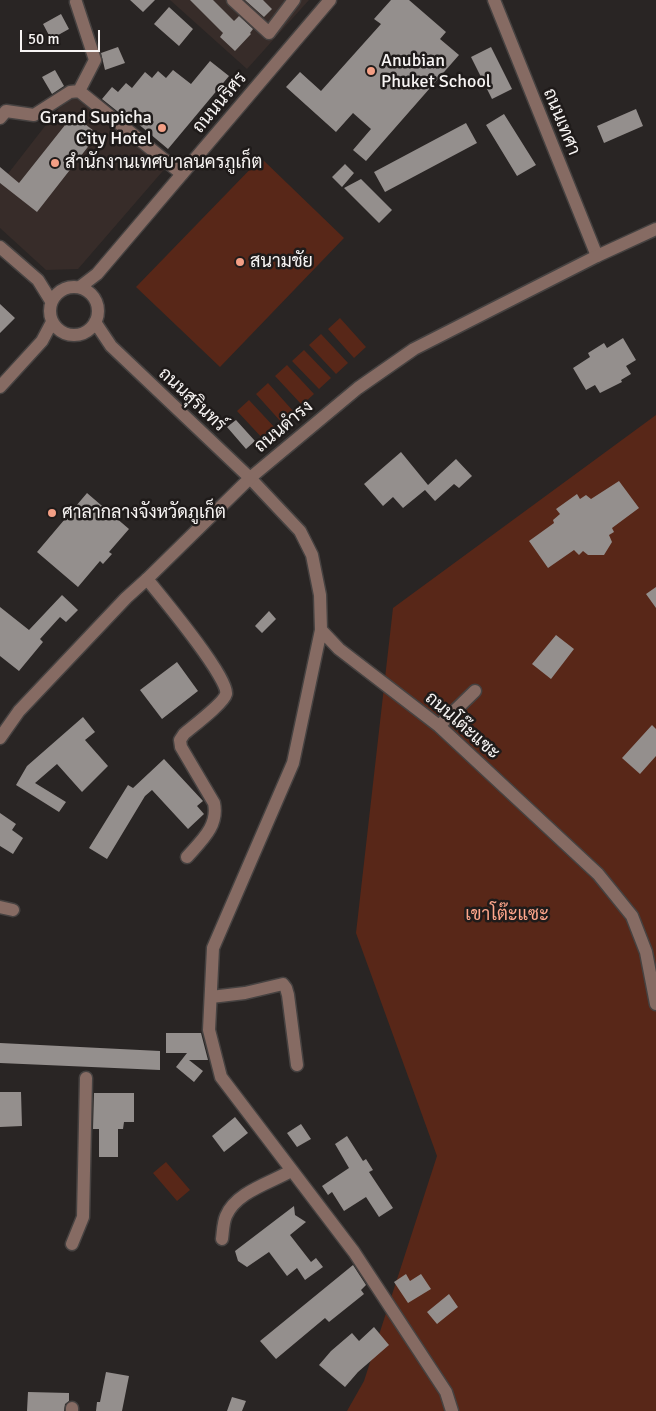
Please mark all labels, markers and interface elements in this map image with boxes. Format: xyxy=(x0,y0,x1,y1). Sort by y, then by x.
scale bar xyxy=(22,20,102,52)
text: 50 m xyxy=(28,30,59,48)
place label: Anubian Phuket School xyxy=(381,50,491,92)
marker: Anubian Phuket School xyxy=(365,65,377,77)
street label: ถนนนริศร xyxy=(188,68,252,138)
street label: ถนนเทศา xyxy=(538,85,584,159)
place label: Grand Supicha City Hotel xyxy=(40,107,152,150)
marker: Grand Supicha City Hotel xyxy=(156,122,168,134)
place label: สำนักงานเทศบาลนครภูเก็ต xyxy=(65,152,262,174)
marker: สำนักงานเทศบาลนครภูเก็ต xyxy=(49,157,61,169)
place label: สนามชัย xyxy=(250,251,313,273)
marker: สนามชัย xyxy=(234,256,246,268)
street label: ถนนสุรินทร์ xyxy=(154,363,230,437)
street label: ถนนดำรง xyxy=(250,396,318,458)
place label: ศาลากลางจังหวัดภูเก็ต xyxy=(62,502,226,524)
marker: ศาลากลางจังหวัดภูเก็ต xyxy=(46,507,58,519)
street label: ถนนโต๊ะแซะ xyxy=(420,688,504,764)
park label: เขาโต๊ะแซะ xyxy=(465,904,549,926)

